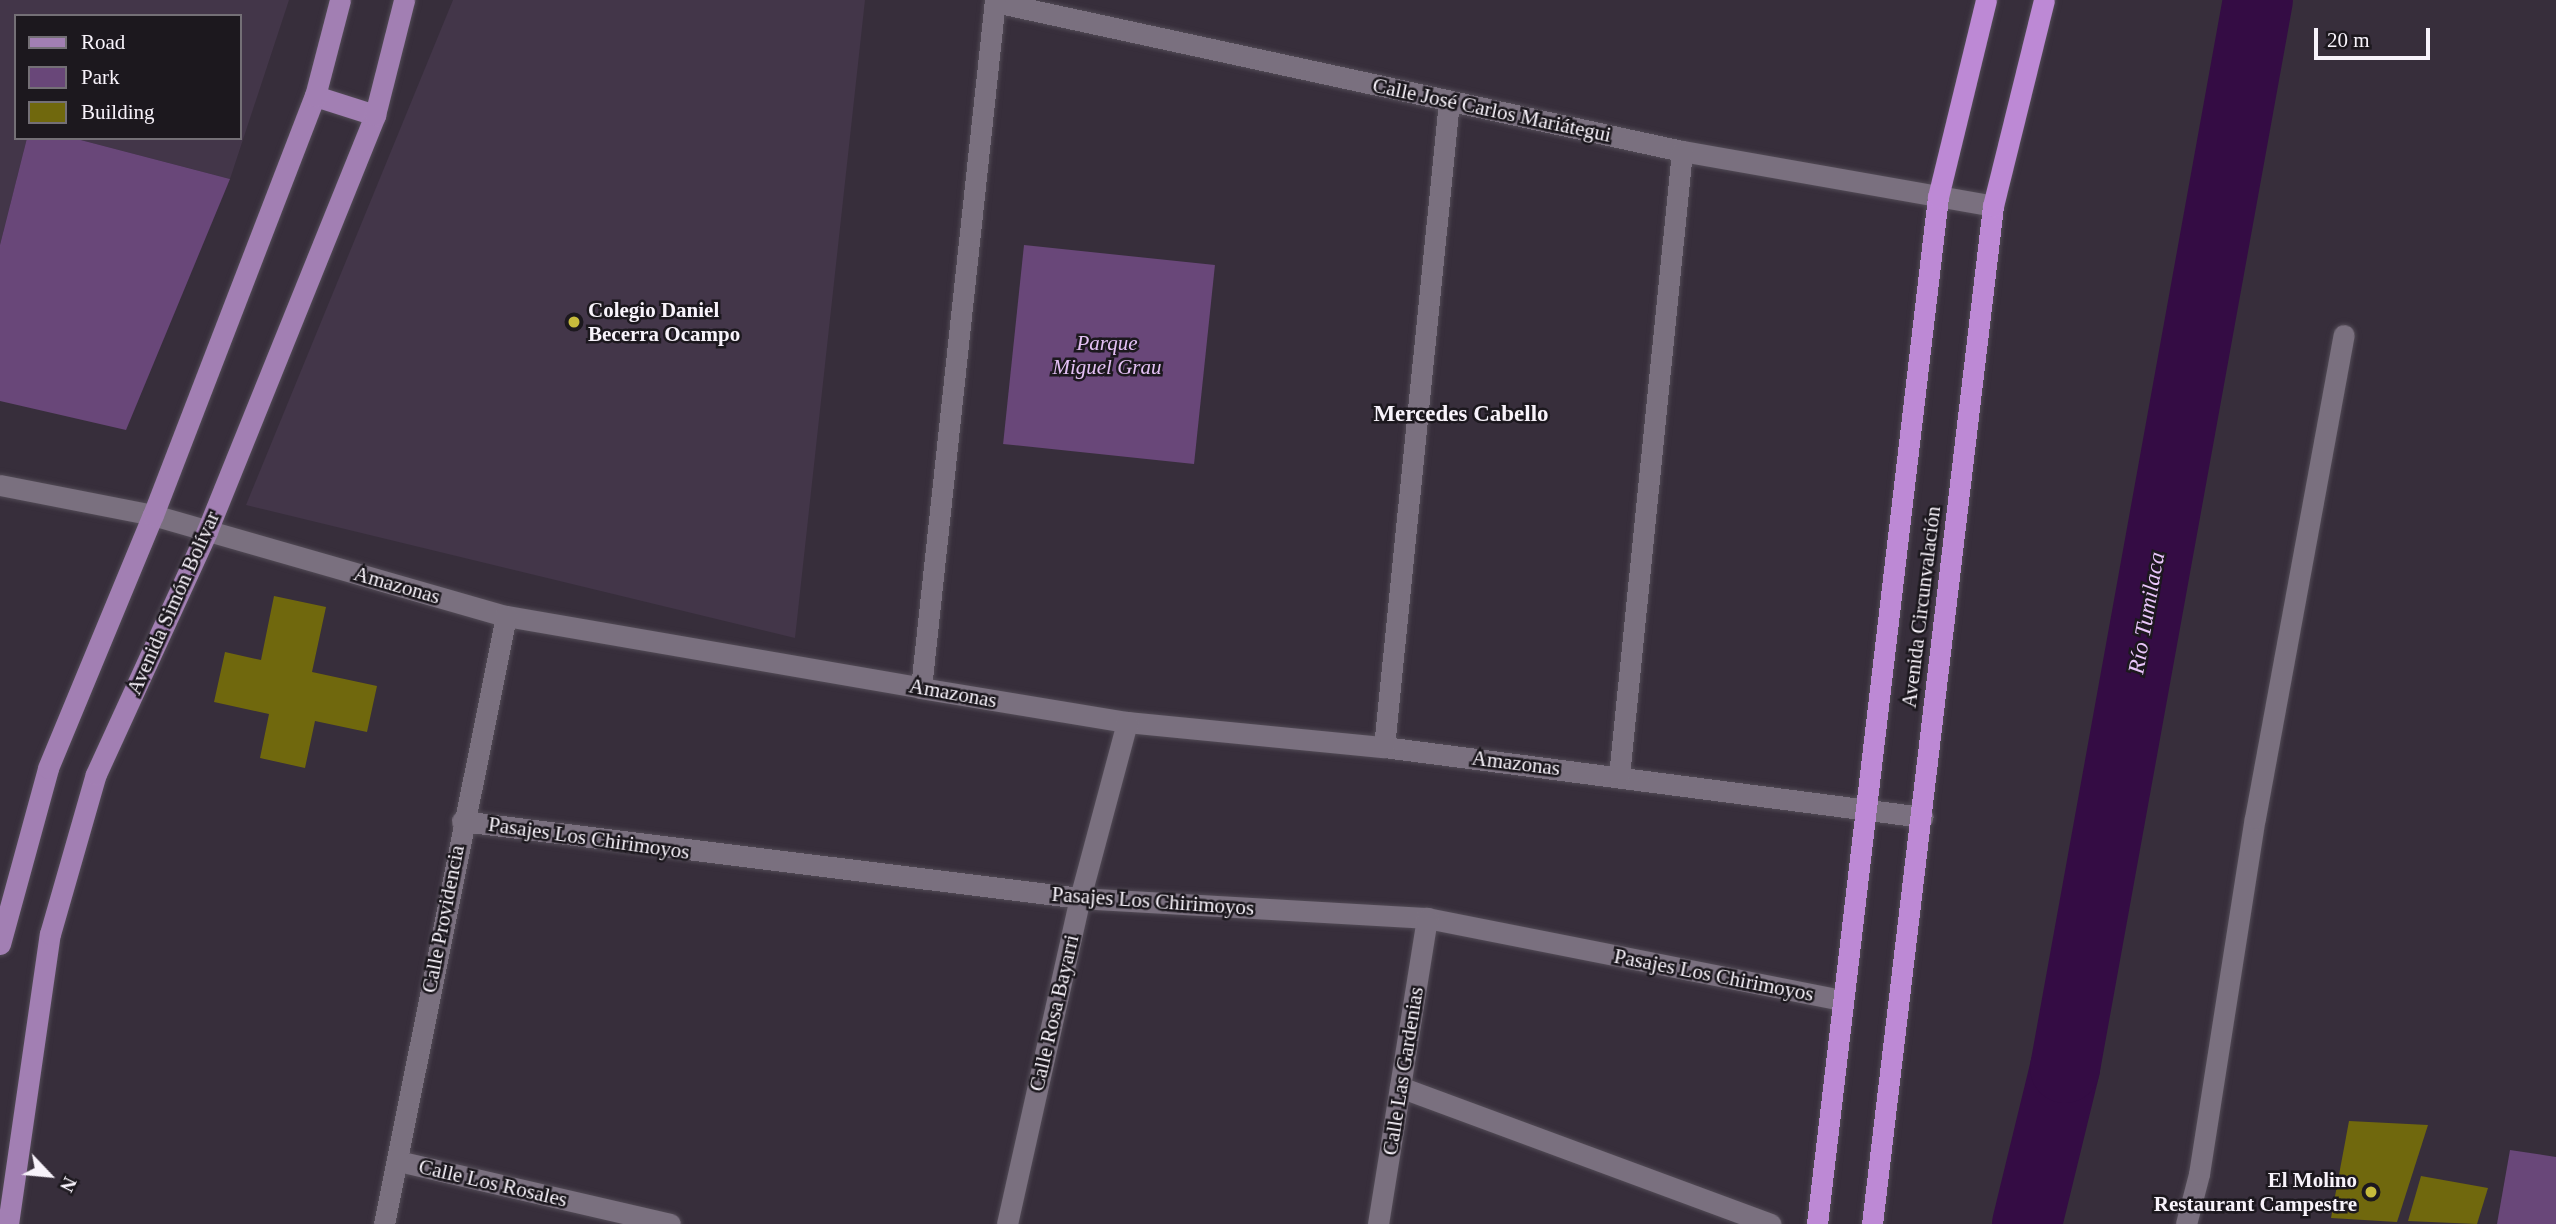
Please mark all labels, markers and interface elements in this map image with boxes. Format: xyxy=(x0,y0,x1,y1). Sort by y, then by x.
legend xyxy=(14,14,242,140)
scale bar xyxy=(2318,14,2434,58)
text: 20 m xyxy=(2327,28,2370,52)
text: Road xyxy=(81,30,125,54)
text: Park xyxy=(81,65,120,89)
street label: Calle José Carlos Mariátegui xyxy=(1370,72,1614,148)
text: Building xyxy=(81,100,155,124)
place label: Colegio Daniel Becerra Ocampo xyxy=(588,297,740,347)
marker: Colegio Daniel Becerra Ocampo xyxy=(566,314,582,330)
park label: Parque Miguel Grau xyxy=(1052,330,1162,380)
district label: Mercedes Cabello xyxy=(1373,400,1549,428)
street label: Avenida Circunvalación xyxy=(1896,505,1946,709)
street label: Avenida Simón Bolívar xyxy=(121,507,225,699)
water label: Río Tumilaca xyxy=(2123,550,2171,676)
street label: Amazonas xyxy=(351,561,443,609)
street label: Amazonas xyxy=(907,673,999,713)
street label: Amazonas xyxy=(1470,745,1562,781)
street label: Pasajes Los Chirimoyos xyxy=(487,811,691,865)
street label: Calle Providencia xyxy=(416,843,470,995)
street label: Pasajes Los Chirimoyos xyxy=(1051,881,1255,921)
street label: Calle Rosa Bayarri xyxy=(1024,932,1084,1094)
street label: Pasajes Los Chirimoyos xyxy=(1612,943,1816,1007)
street label: Calle Las Gardenias xyxy=(1377,985,1429,1157)
north arrow xyxy=(14,1140,84,1210)
street label: Calle Los Rosales xyxy=(416,1154,570,1212)
place label: El Molino Restaurant Campestre xyxy=(2154,1167,2357,1217)
text: N xyxy=(56,1174,81,1195)
marker: El Molino Restaurant Campestre xyxy=(2363,1184,2379,1200)

